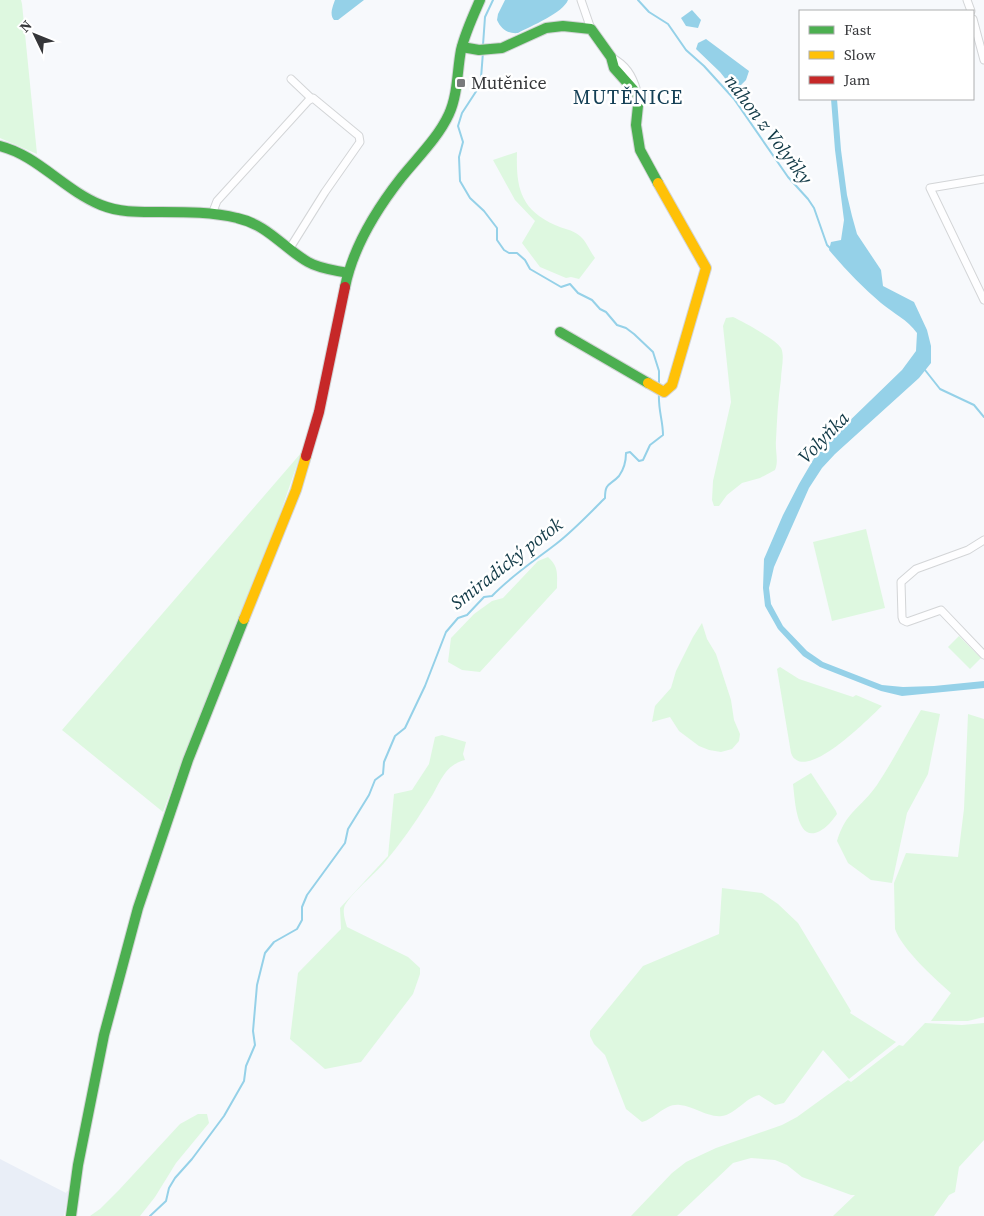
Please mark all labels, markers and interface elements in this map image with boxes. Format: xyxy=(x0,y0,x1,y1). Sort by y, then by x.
north arrow xyxy=(10,10,60,60)
legend xyxy=(799,10,974,100)
text: N xyxy=(15,16,36,37)
text: Fast xyxy=(844,19,871,40)
text: Slow xyxy=(844,44,876,65)
water label: náhon z Volyňky xyxy=(719,69,819,190)
text: Jam xyxy=(843,69,871,90)
place label: Mutěnice xyxy=(471,70,547,95)
marker: Mutěnice xyxy=(455,77,467,89)
district label: MUTĚNICE xyxy=(573,83,683,111)
water label: Volyňka xyxy=(792,405,854,469)
water label: Smiradický potok xyxy=(444,511,568,615)

